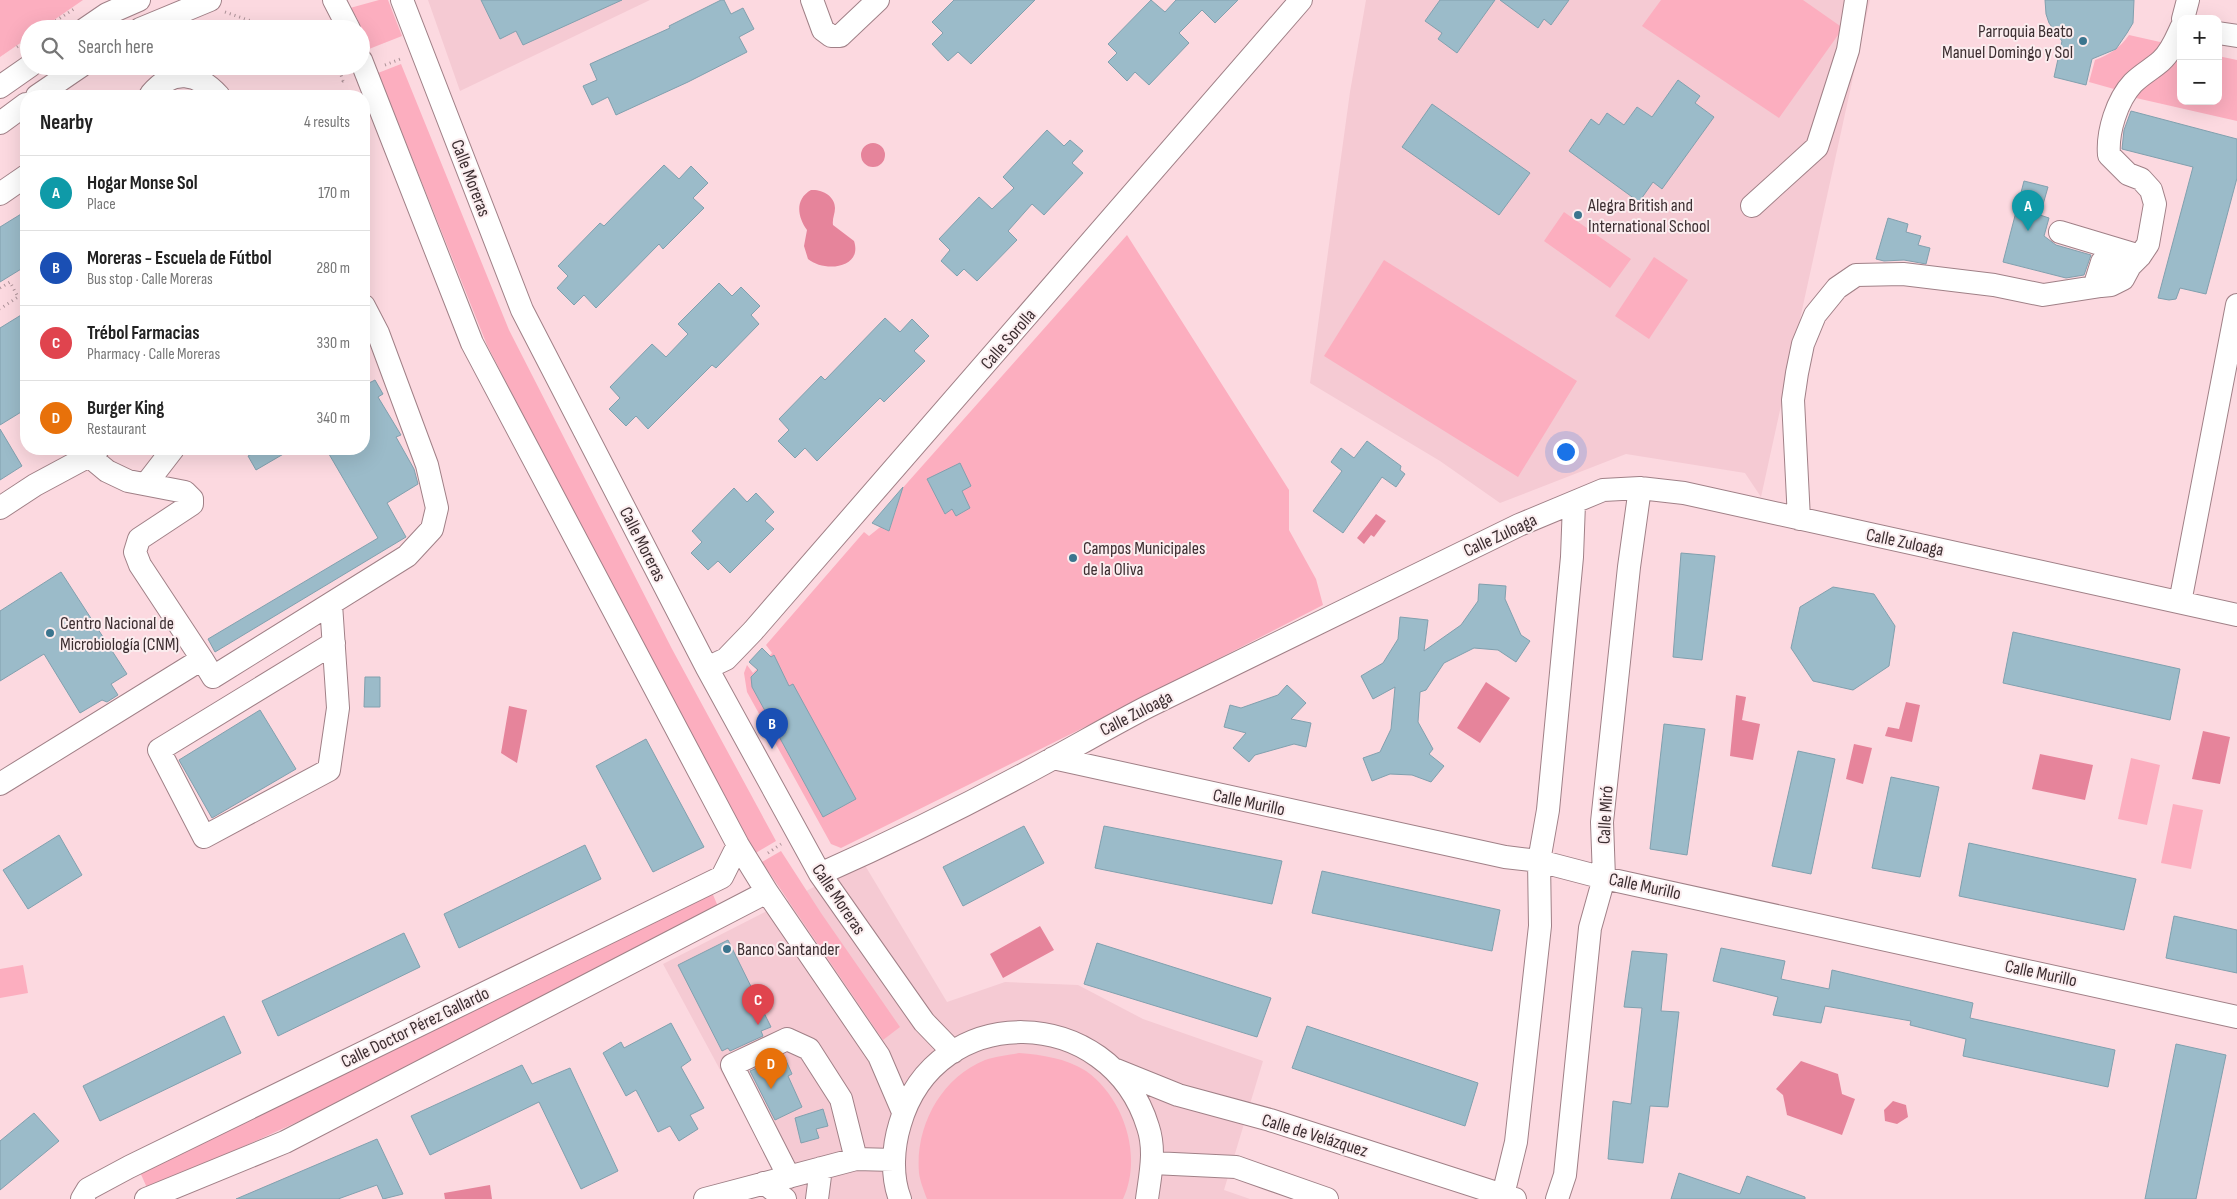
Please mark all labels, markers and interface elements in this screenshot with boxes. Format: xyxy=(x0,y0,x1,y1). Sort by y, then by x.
map controls xyxy=(2177,15,2222,105)
button: + xyxy=(2177,15,2222,60)
search box xyxy=(20,20,370,75)
place label: Parroquia Beato Manuel Domingo y Sol xyxy=(1942,21,2073,63)
icon: search xyxy=(38,34,66,62)
marker: Parroquia Beato Manuel Domingo y Sol xyxy=(2077,35,2089,47)
text: Search here xyxy=(78,36,154,59)
button: − xyxy=(2177,60,2222,105)
text: Nearby xyxy=(40,110,93,135)
text: 4 results xyxy=(304,113,350,132)
street label: Calle Moreras xyxy=(446,137,495,220)
text: Hogar Monse Sol xyxy=(87,172,198,195)
text: A xyxy=(52,184,60,203)
text: 170 m xyxy=(318,184,350,203)
pin: A xyxy=(2012,190,2044,231)
text: Place xyxy=(87,195,116,214)
place label: Alegra British and International School xyxy=(1587,195,1710,237)
marker: Alegra British and International School xyxy=(1572,209,1584,221)
text: Moreras - Escuela de Fútbol xyxy=(87,247,272,270)
text: B xyxy=(52,259,60,278)
text: 280 m xyxy=(316,259,350,278)
text: Bus stop · Calle Moreras xyxy=(87,270,213,289)
street label: Calle Sorolla xyxy=(976,305,1040,374)
text: Trébol Farmacias xyxy=(87,322,200,345)
text: C xyxy=(52,334,60,353)
text: 330 m xyxy=(317,334,350,353)
text: Pharmacy · Calle Moreras xyxy=(87,345,220,364)
text: Burger King xyxy=(87,397,164,420)
text: D xyxy=(52,409,60,428)
text: 340 m xyxy=(317,409,350,428)
text: Restaurant xyxy=(87,420,146,439)
your location xyxy=(1553,439,1579,465)
street label: Calle Moreras xyxy=(615,504,670,585)
street label: Calle Zuloaga xyxy=(1460,509,1540,562)
street label: Calle Zuloaga xyxy=(1864,524,1946,561)
place label: Campos Municipales de la Oliva xyxy=(1083,538,1205,580)
marker: Campos Municipales de la Oliva xyxy=(1067,552,1079,564)
place label: Centro Nacional de Microbiología (CNM) xyxy=(60,613,179,655)
marker: Centro Nacional de Microbiología (CNM) xyxy=(44,627,56,639)
street label: Calle Zuloaga xyxy=(1096,686,1176,741)
pin: B xyxy=(756,708,788,749)
street label: Calle Murillo xyxy=(1211,785,1287,820)
street label: Calle Miró xyxy=(1593,785,1618,845)
street label: Calle Moreras xyxy=(807,860,870,939)
street label: Calle Murillo xyxy=(1607,869,1683,904)
place label: Banco Santander xyxy=(737,939,840,960)
marker: Banco Santander xyxy=(721,943,733,955)
street label: Calle Murillo xyxy=(2003,956,2079,991)
street label: Calle Doctor Pérez Gallardo xyxy=(338,983,493,1072)
pin: C xyxy=(742,984,774,1025)
pin: D xyxy=(755,1048,787,1089)
street label: Calle de Velázquez xyxy=(1259,1109,1371,1162)

